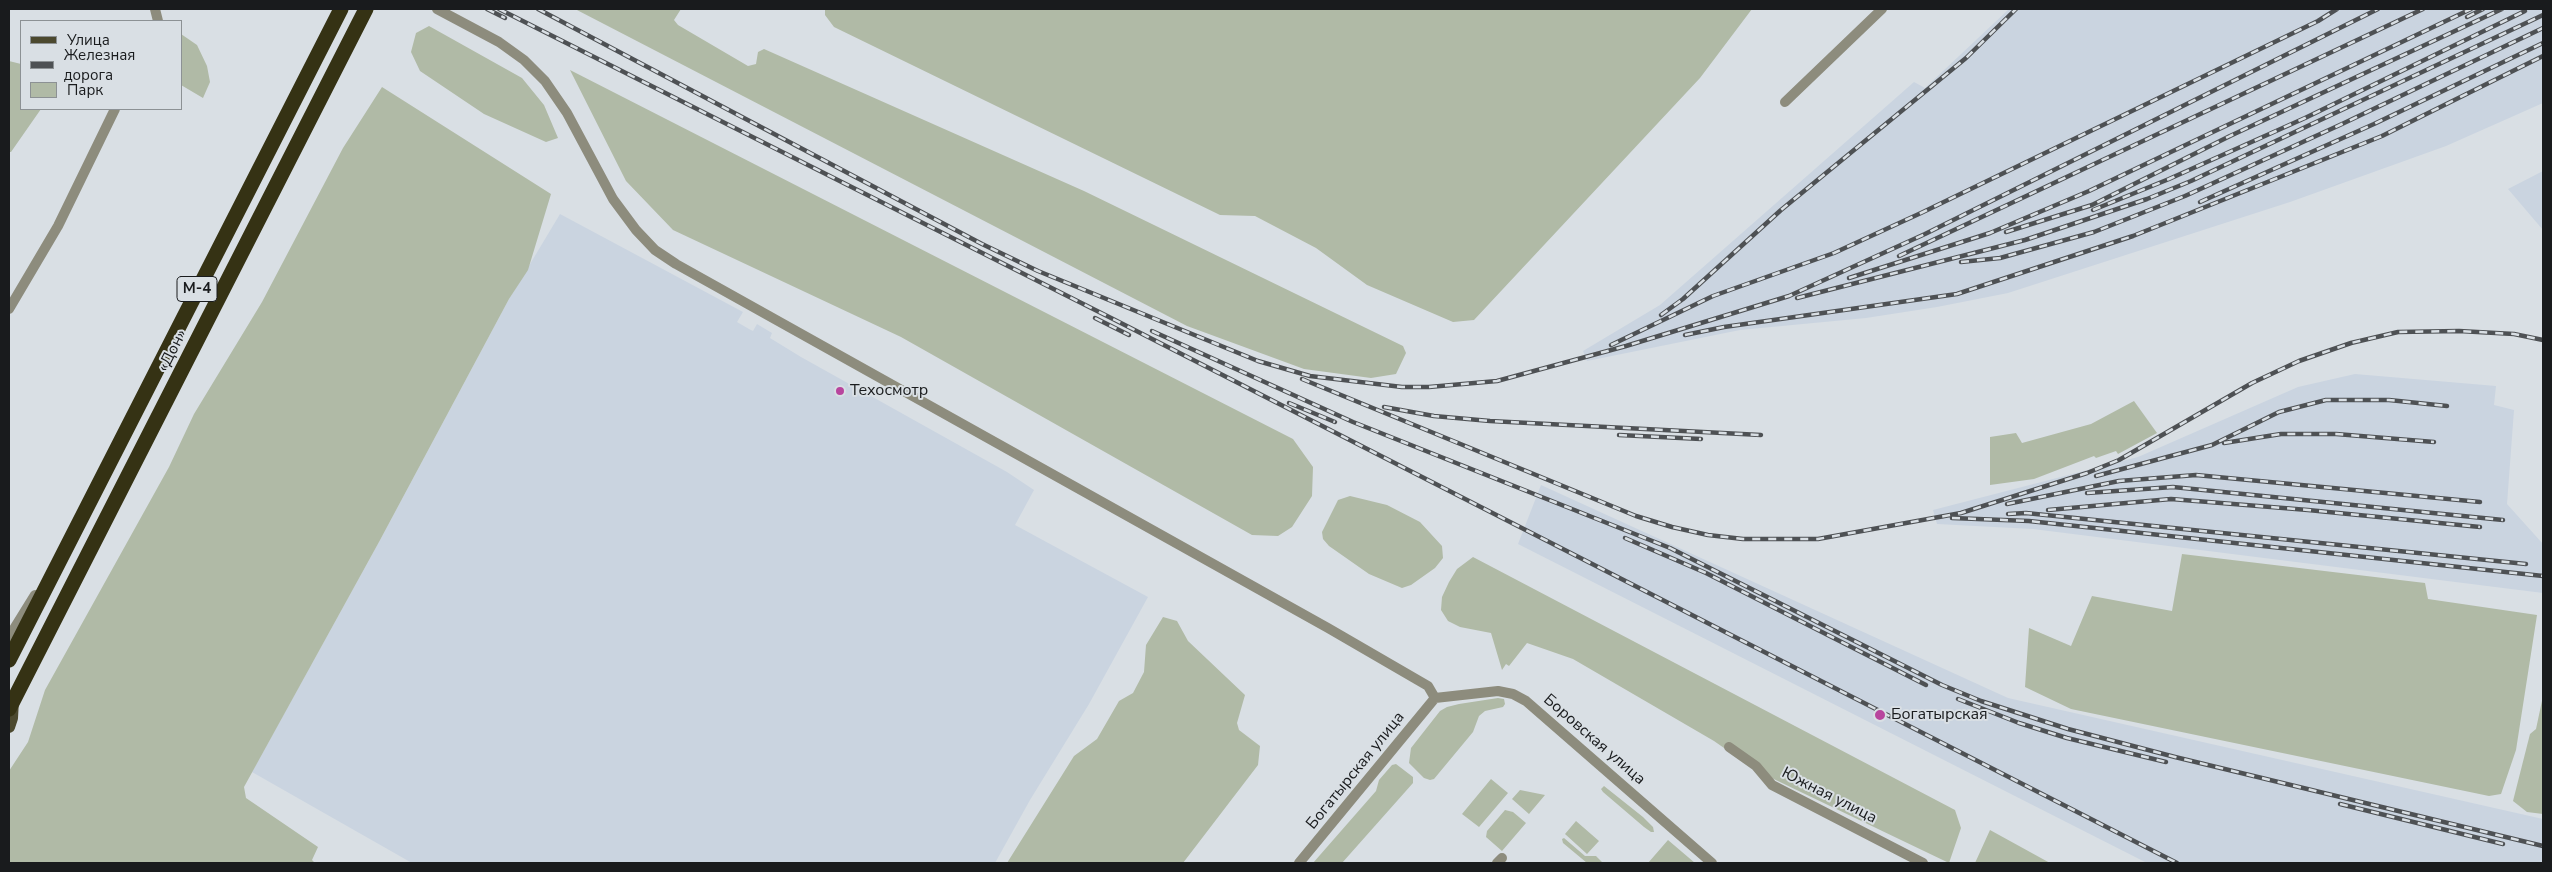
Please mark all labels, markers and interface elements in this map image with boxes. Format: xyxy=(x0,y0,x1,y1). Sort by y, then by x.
legend xyxy=(20,20,182,110)
text: Улица xyxy=(67,30,110,50)
text: Железная дорога xyxy=(64,45,135,85)
text: Парк xyxy=(67,80,103,100)
road number: М-4 xyxy=(177,276,217,302)
street label: «Дон» xyxy=(154,327,192,375)
place label: Техосмотр xyxy=(850,381,928,401)
marker: Техосмотр xyxy=(834,385,846,397)
street label: Боровская улица xyxy=(1539,690,1649,790)
place label: Богатырская xyxy=(1891,705,1988,725)
street label: Богатырская улица xyxy=(1303,708,1409,834)
marker: Богатырская xyxy=(1873,708,1887,722)
street label: Южная улица xyxy=(1778,764,1880,828)

